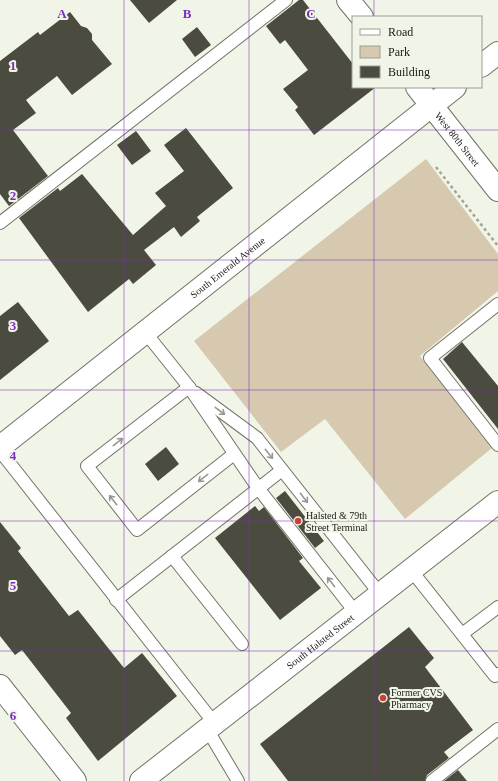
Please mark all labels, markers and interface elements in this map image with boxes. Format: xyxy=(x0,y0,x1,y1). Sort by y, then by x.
text: A xyxy=(57,6,67,21)
text: B xyxy=(183,6,192,21)
text: C xyxy=(306,6,316,21)
legend xyxy=(352,16,482,88)
text: Road xyxy=(388,25,413,39)
text: Park xyxy=(388,45,410,59)
text: 1 xyxy=(10,58,16,73)
text: Building xyxy=(388,65,430,79)
street label: West 80th Street xyxy=(433,110,482,169)
text: 2 xyxy=(10,188,16,203)
street label: South Emerald Avenue xyxy=(188,234,268,300)
text: 3 xyxy=(10,318,17,333)
one-way arrow xyxy=(215,406,226,415)
one-way arrow xyxy=(112,438,123,447)
text: 4 xyxy=(10,448,17,463)
one-way arrow xyxy=(265,448,274,459)
one-way arrow xyxy=(198,474,209,483)
one-way arrow xyxy=(300,492,308,503)
one-way arrow xyxy=(108,494,117,505)
place label: Halsted & 79th Street Terminal xyxy=(306,510,368,533)
marker: Halsted & 79th Street Terminal xyxy=(293,516,303,526)
one-way arrow xyxy=(327,577,336,588)
text: 5 xyxy=(10,578,17,593)
street label: South Halsted Street xyxy=(284,612,356,671)
place label: Former CVS Pharmacy xyxy=(391,687,442,710)
marker: Former CVS Pharmacy xyxy=(378,693,388,703)
text: 6 xyxy=(10,708,17,723)

